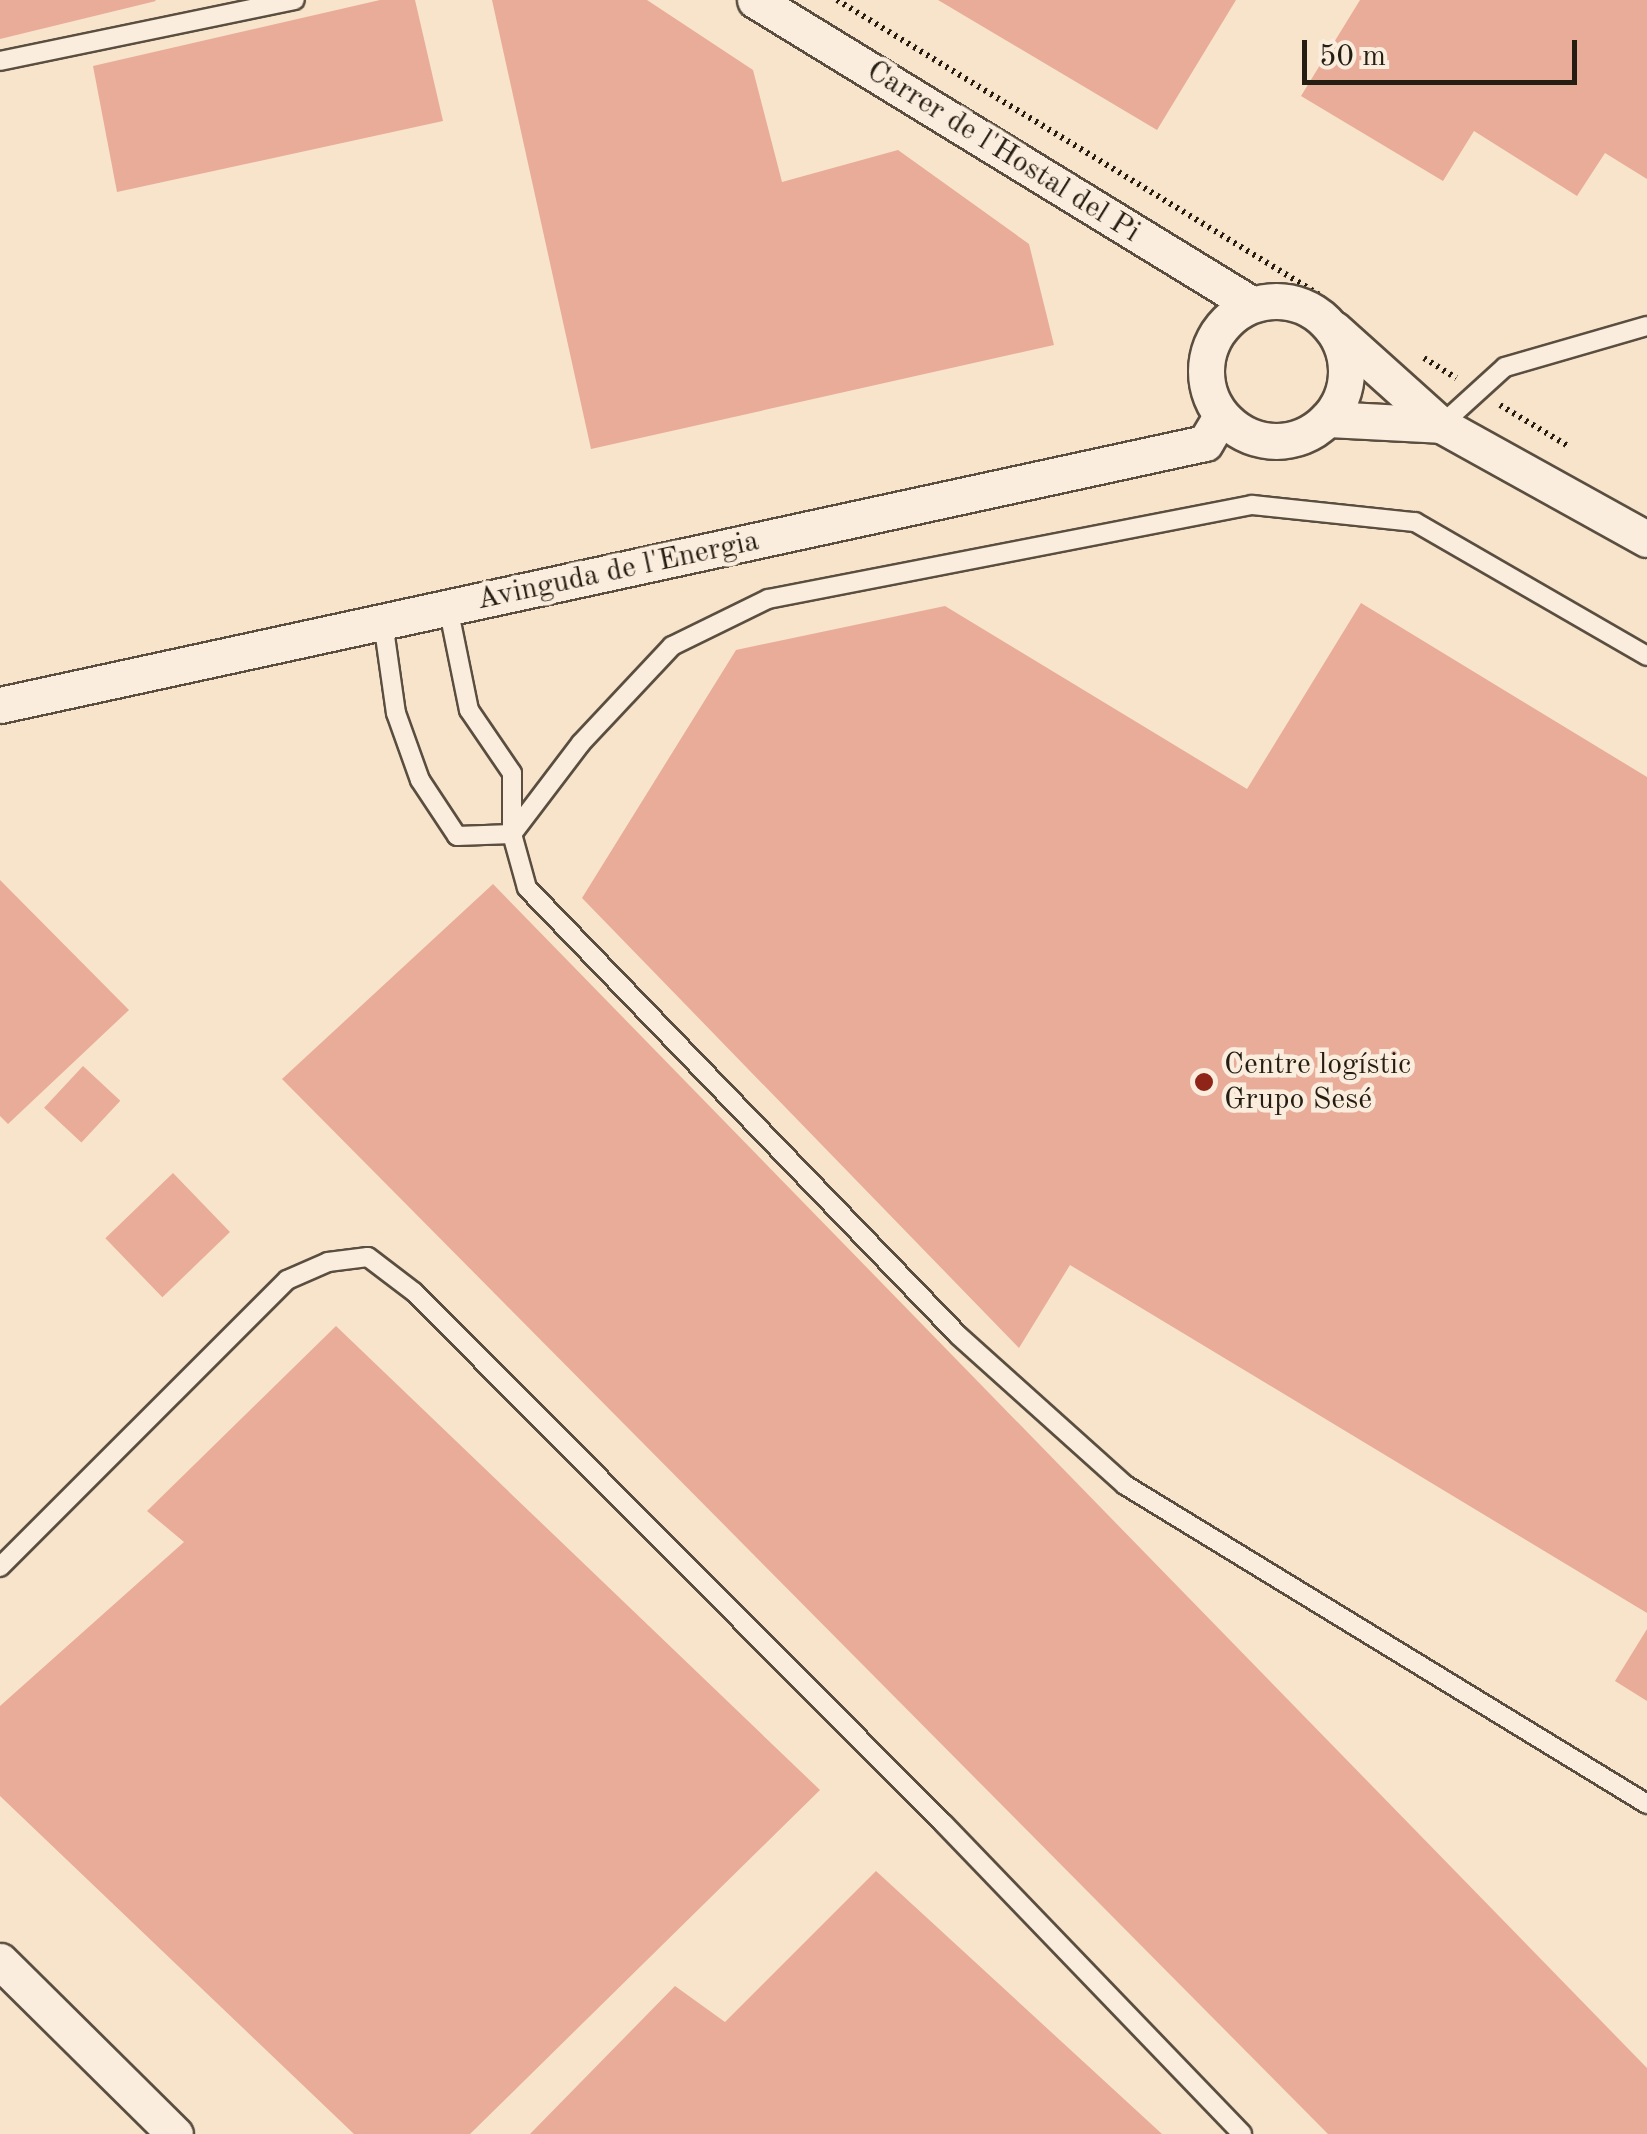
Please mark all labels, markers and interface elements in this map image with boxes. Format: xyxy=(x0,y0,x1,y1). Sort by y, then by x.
scale bar xyxy=(1307,20,1582,82)
text: 50 m xyxy=(1319,42,1386,72)
street label: Carrer de l'Hostal del Pi xyxy=(860,53,1146,251)
street label: Avinguda de l'Energia xyxy=(474,523,762,619)
place label: Centre logístic Grupo Sesé xyxy=(1224,1047,1411,1118)
marker: Centre logístic Grupo Sesé xyxy=(1193,1071,1215,1093)

